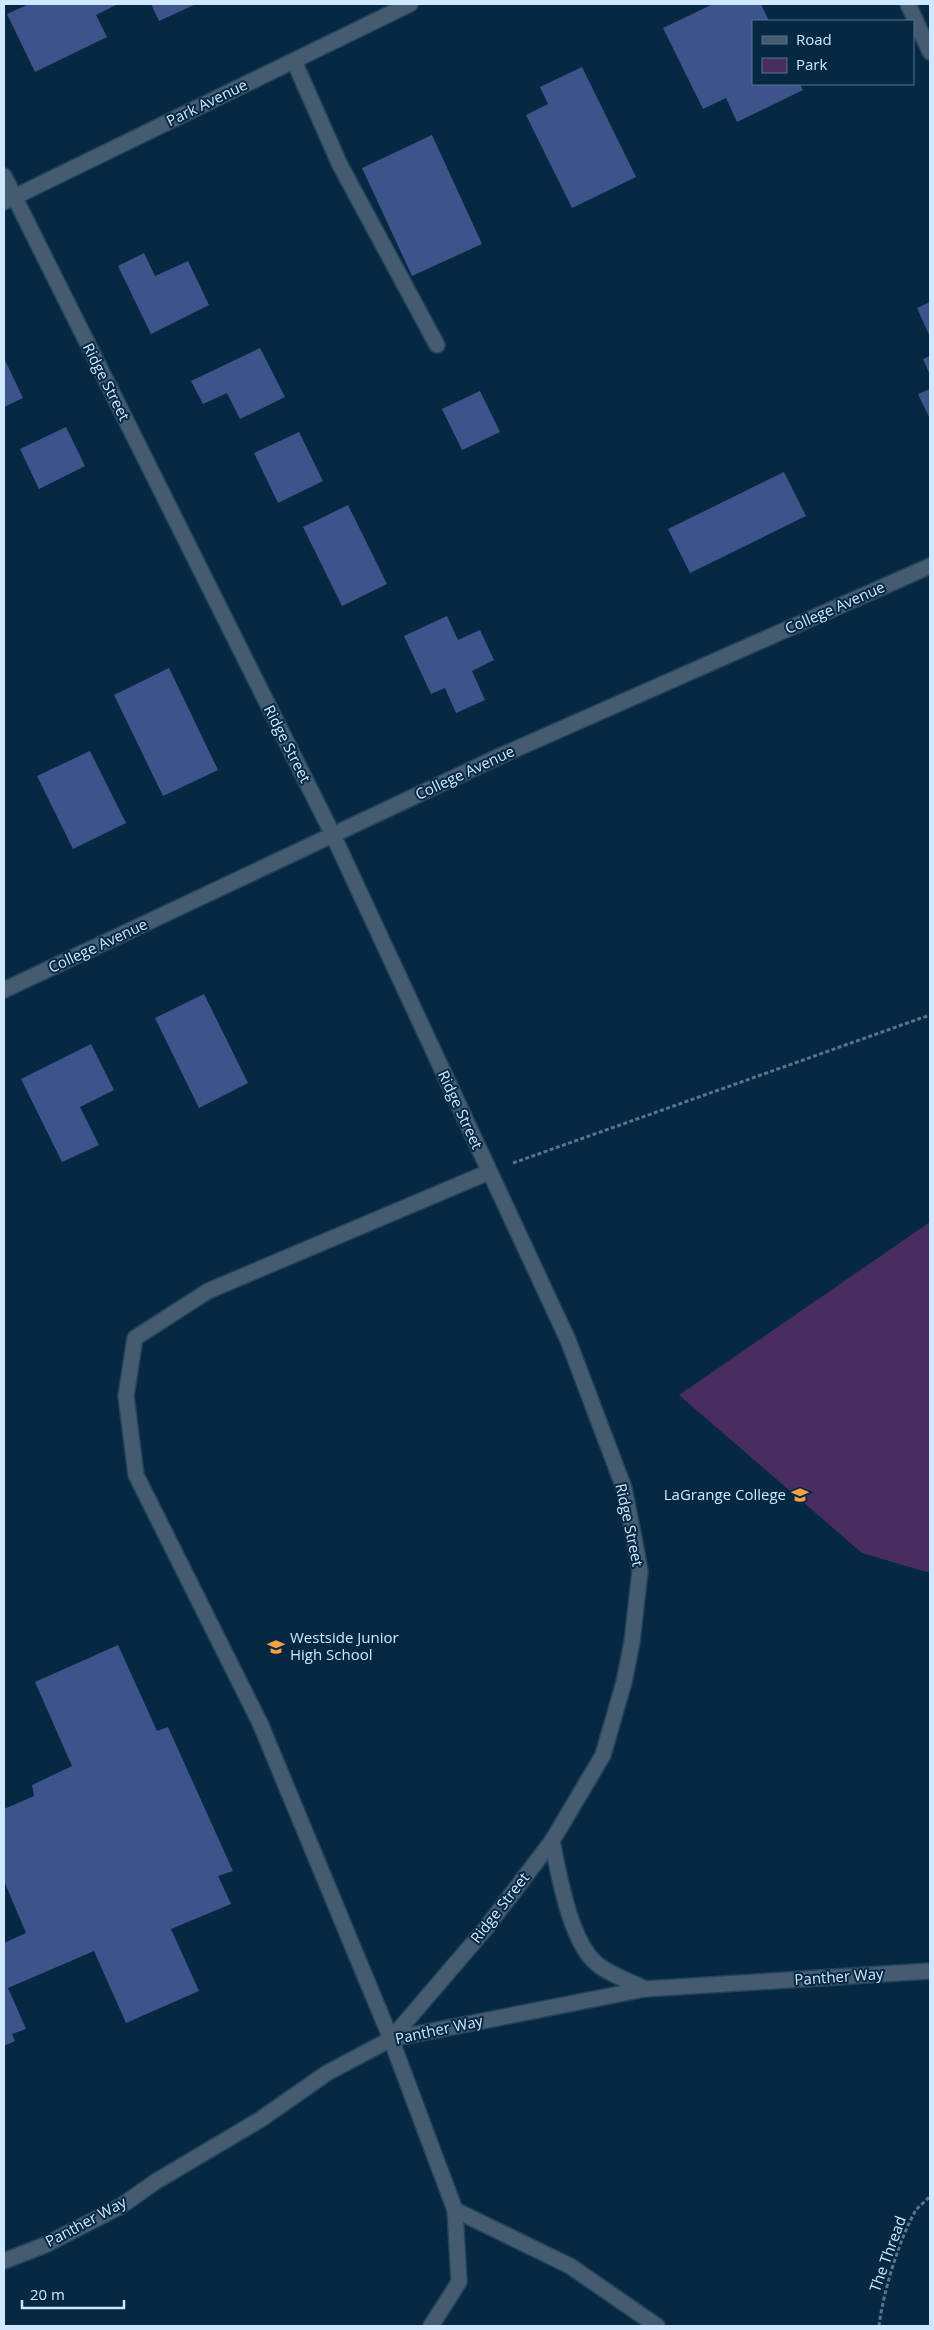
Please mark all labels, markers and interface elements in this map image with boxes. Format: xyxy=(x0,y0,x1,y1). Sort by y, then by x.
legend xyxy=(752,20,914,85)
text: Road xyxy=(796,29,832,49)
text: Park xyxy=(796,54,827,74)
street label: Park Avenue xyxy=(163,74,250,130)
street label: Ridge Street xyxy=(79,339,135,424)
street label: College Avenue xyxy=(782,576,888,638)
street label: Ridge Street xyxy=(260,701,316,786)
street label: College Avenue xyxy=(412,740,517,804)
street label: College Avenue xyxy=(45,913,150,977)
street label: Ridge Street xyxy=(434,1067,488,1152)
street label: Ridge Street xyxy=(611,1481,649,1568)
place label: LaGrange College xyxy=(664,1484,786,1504)
school or university icon: LaGrange College xyxy=(790,1485,810,1505)
place label: Westside Junior High School xyxy=(290,1627,399,1664)
school or university icon: Westside Junior High School xyxy=(266,1637,286,1657)
street label: Ridge Street xyxy=(465,1868,533,1947)
street label: Panther Way xyxy=(794,1963,885,1989)
street label: Panther Way xyxy=(393,2010,485,2048)
street label: Panther Way xyxy=(41,2191,130,2251)
street label: The Thread xyxy=(864,2213,910,2294)
scale bar xyxy=(22,2278,125,2310)
text: 20 m xyxy=(30,2284,65,2304)

